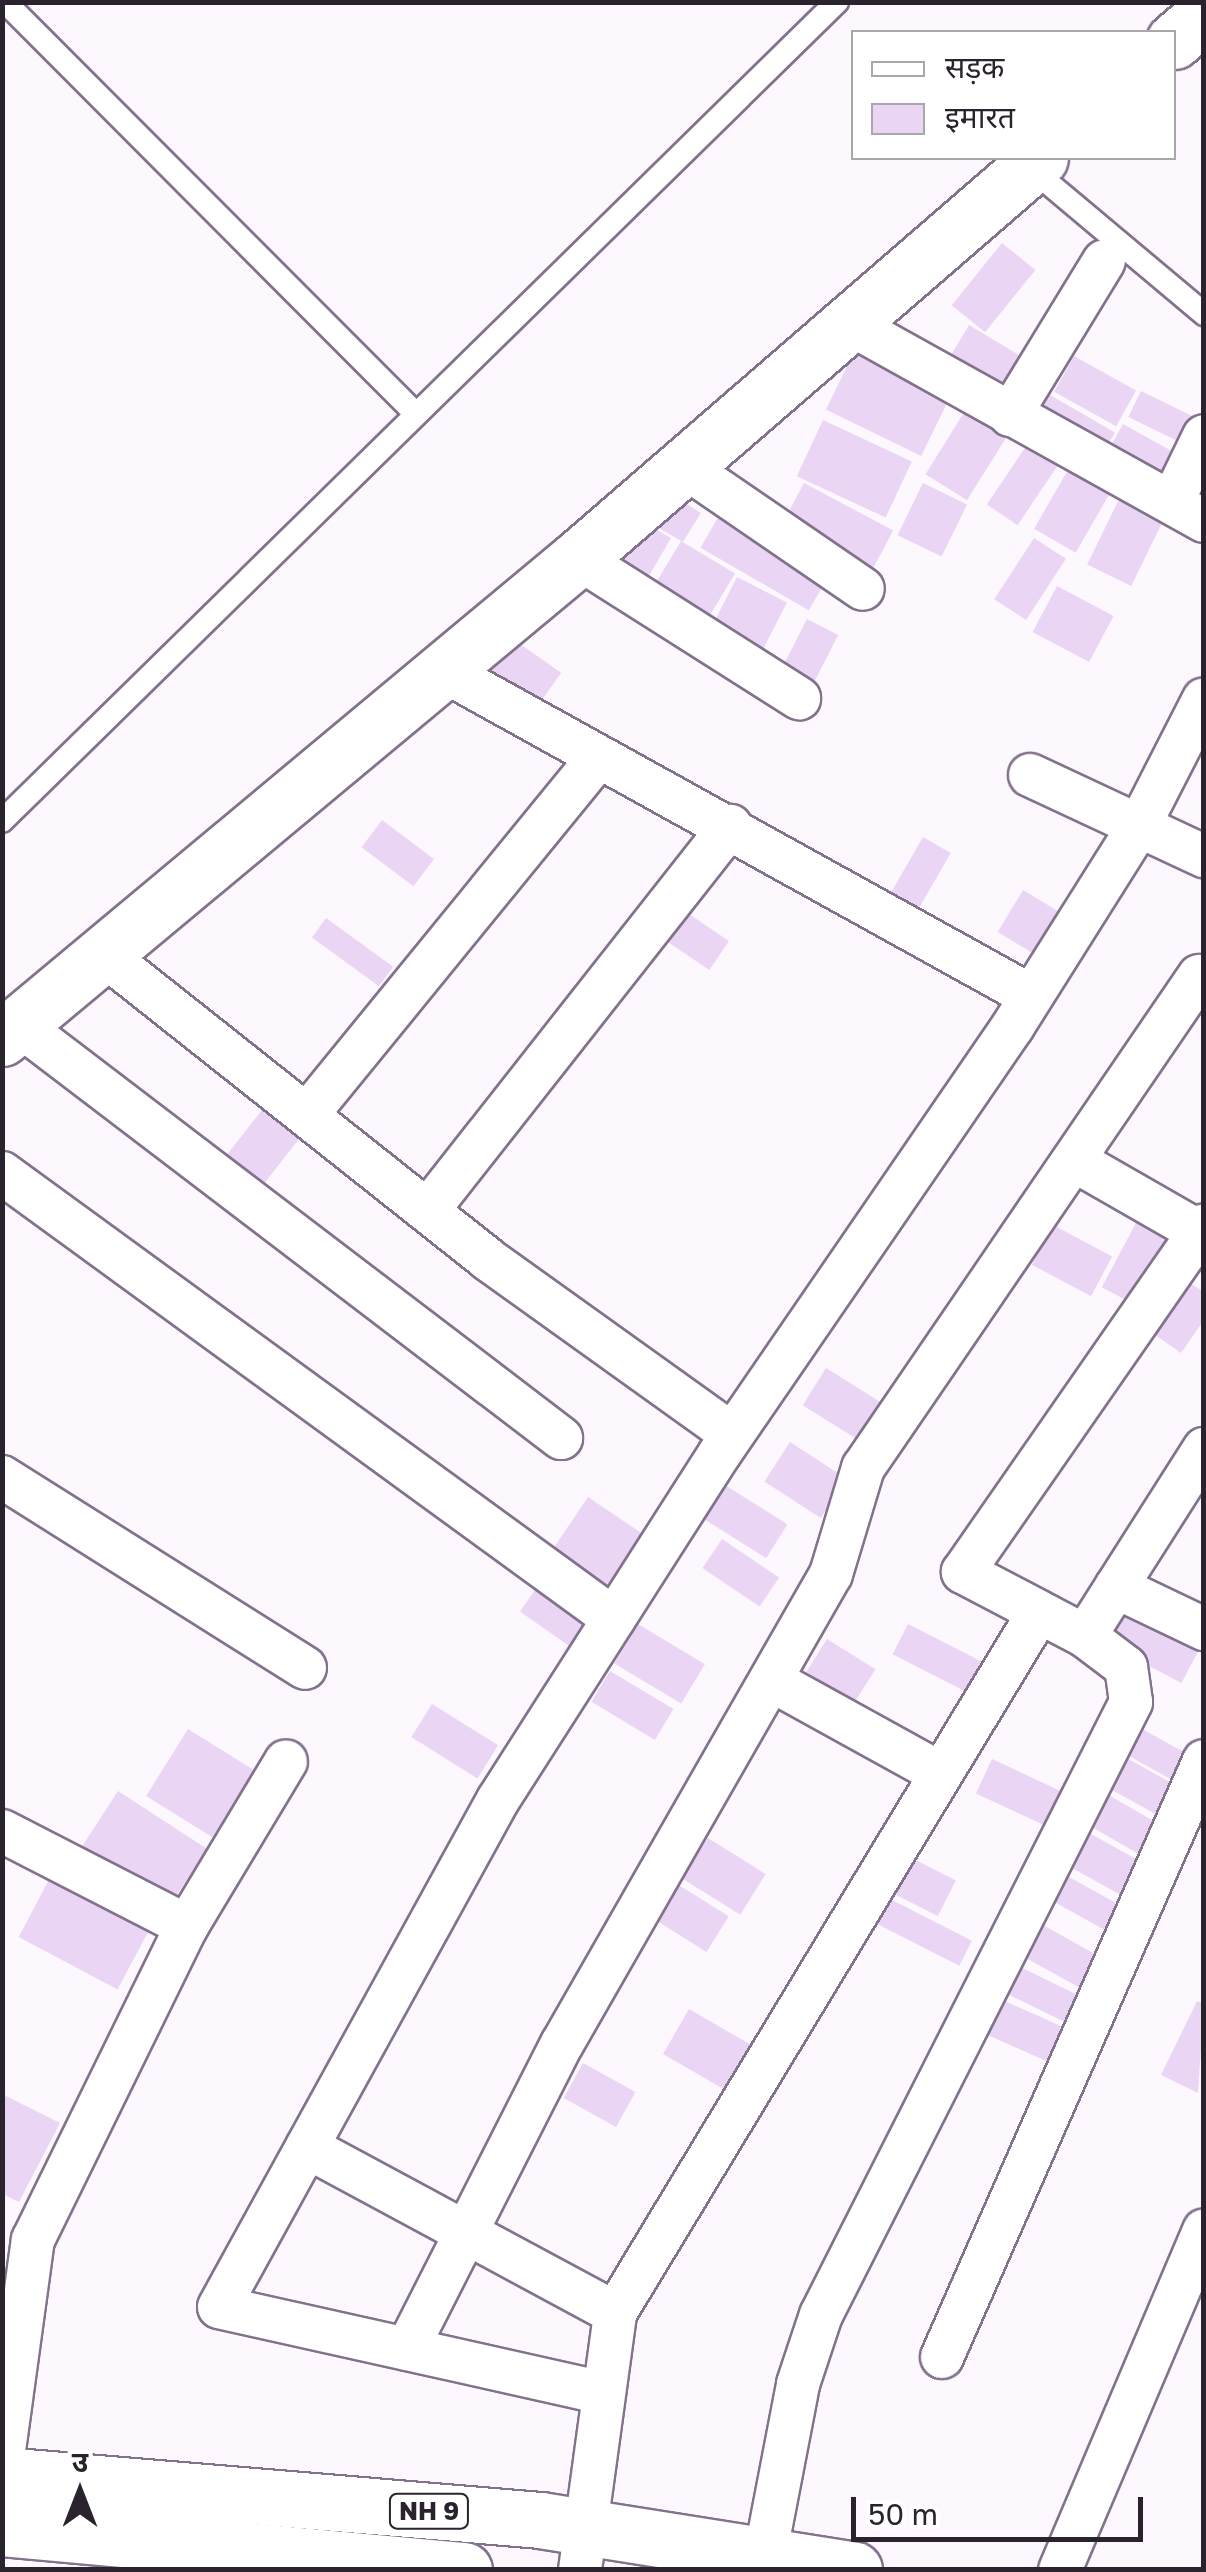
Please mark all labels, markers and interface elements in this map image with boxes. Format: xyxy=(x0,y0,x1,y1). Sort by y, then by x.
legend xyxy=(851,30,1176,160)
text: सड़क xyxy=(945,49,1004,85)
text: इमारत xyxy=(945,99,1015,135)
north arrow xyxy=(30,2442,130,2542)
text: उ xyxy=(72,2445,88,2478)
scale bar xyxy=(856,2477,1148,2539)
road number: NH 9 xyxy=(386,2491,472,2531)
text: 50 m xyxy=(868,2496,938,2532)

